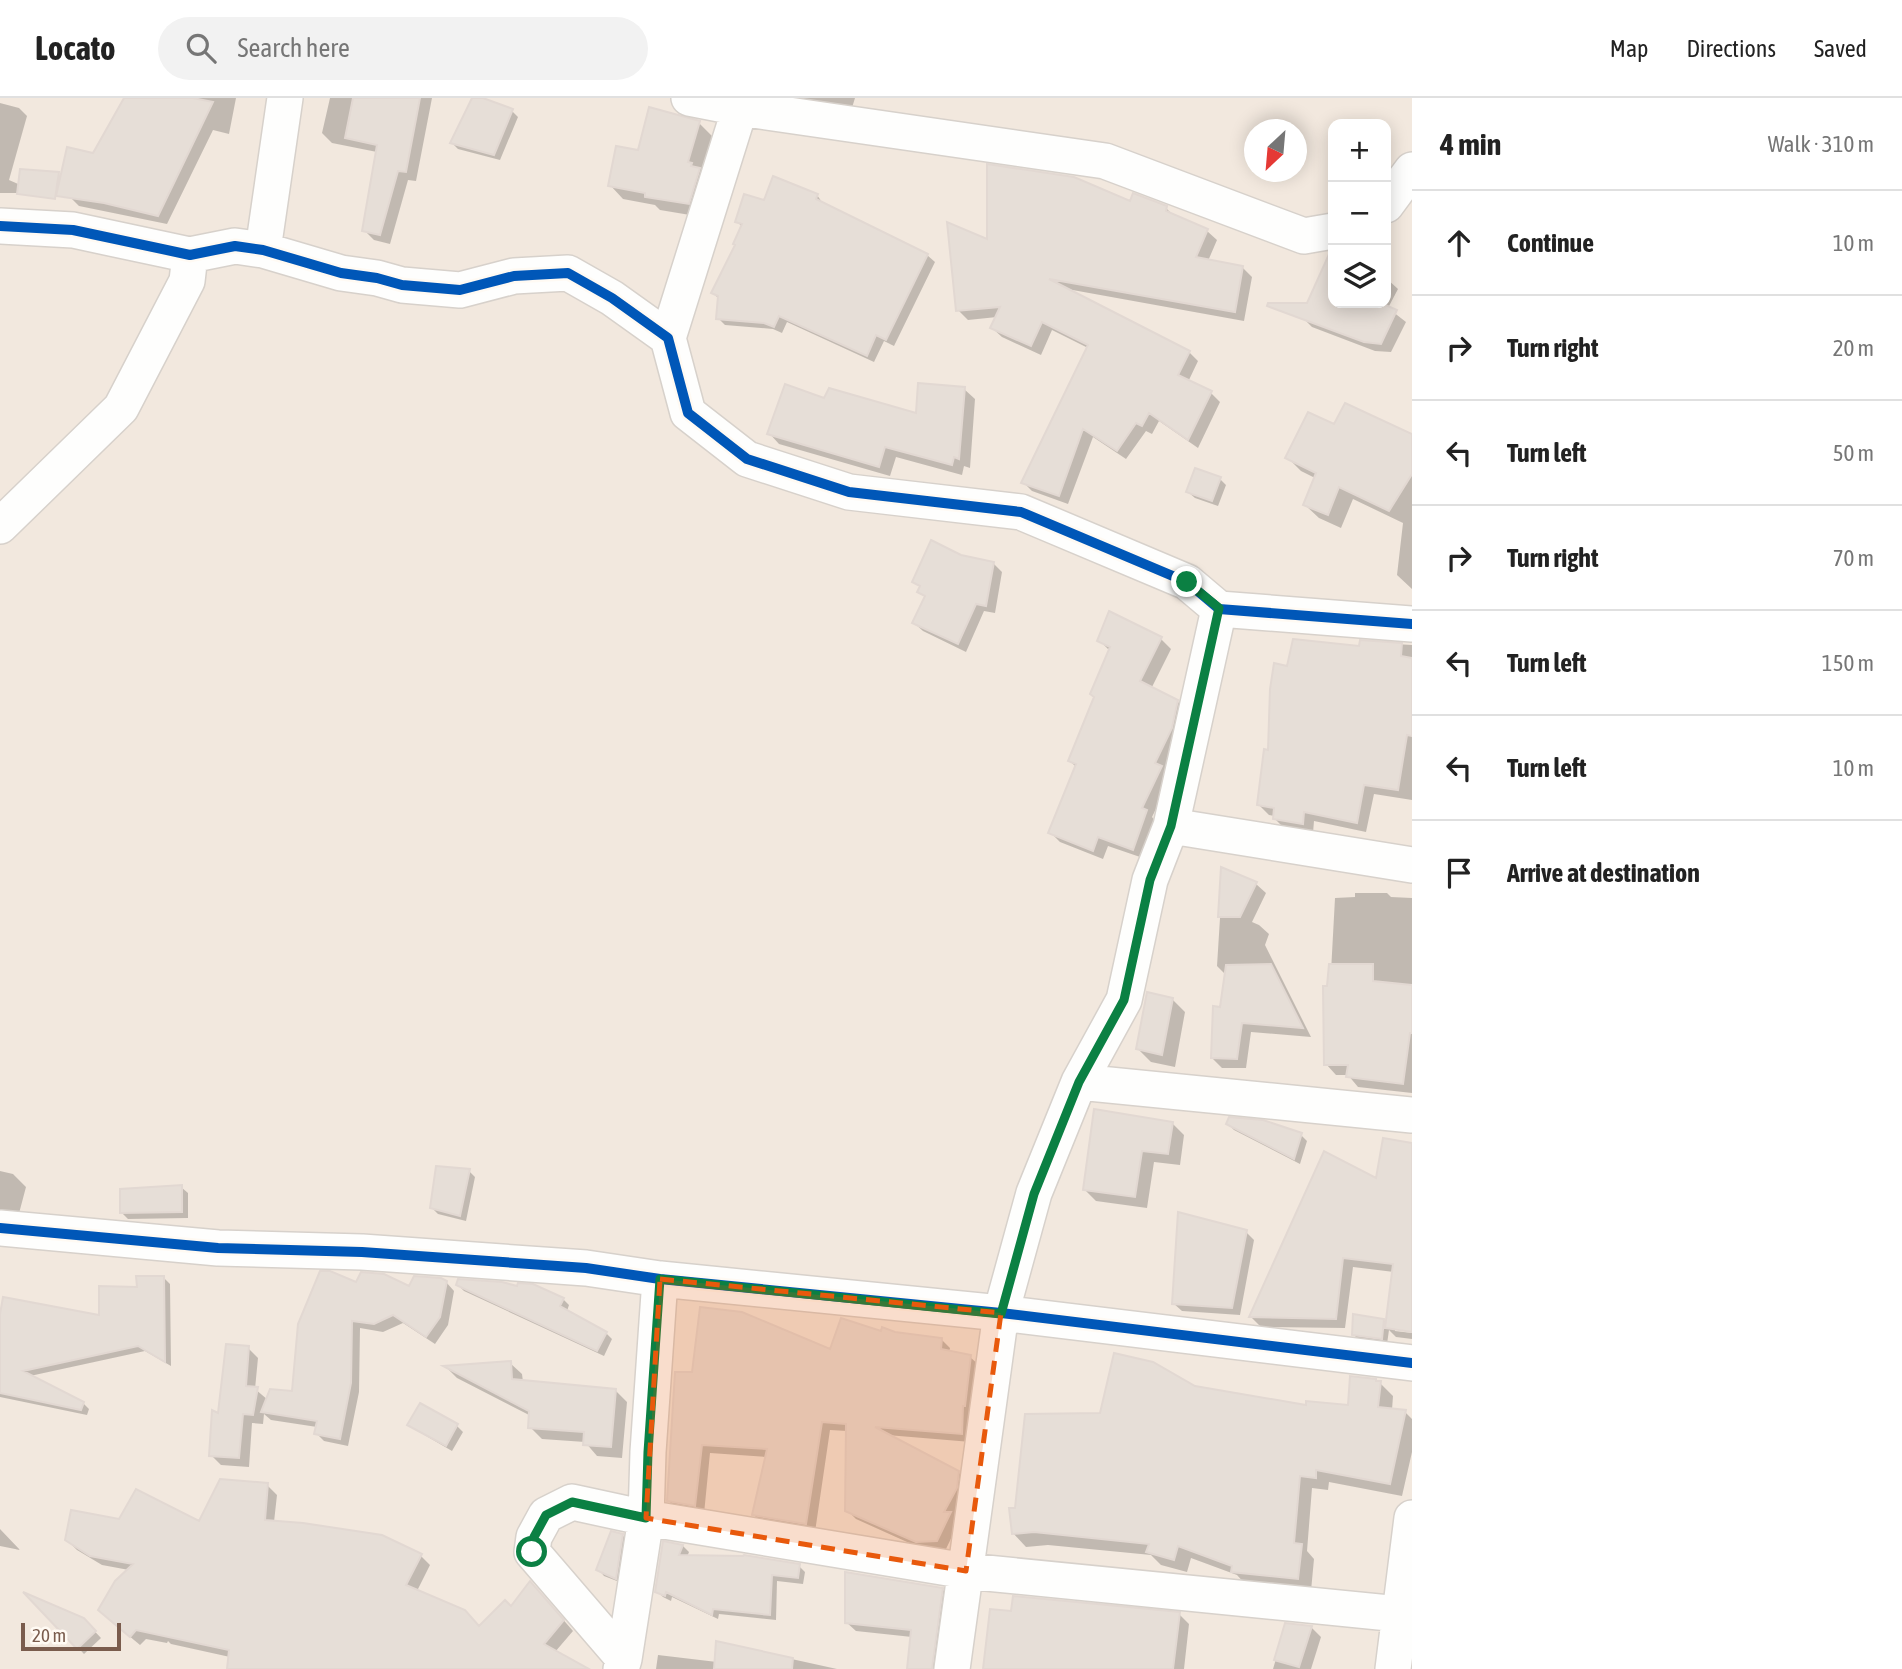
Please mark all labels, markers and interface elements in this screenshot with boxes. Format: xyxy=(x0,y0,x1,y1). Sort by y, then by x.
search box xyxy=(158,17,648,80)
text: Locato xyxy=(35,29,116,67)
icon: search xyxy=(182,29,220,67)
text: Search here xyxy=(238,33,350,63)
text: Map xyxy=(1610,35,1648,62)
text: Directions xyxy=(1686,35,1776,62)
text: Saved xyxy=(1814,35,1867,62)
north arrow xyxy=(1244,119,1307,182)
map controls xyxy=(1328,119,1391,308)
button: + xyxy=(1328,119,1391,182)
text: 4 min xyxy=(1440,127,1501,161)
text: Walk · 310 m xyxy=(1768,131,1874,157)
button: − xyxy=(1328,182,1391,245)
icon: ahead xyxy=(1440,224,1478,262)
text: Continue xyxy=(1507,228,1594,258)
text: 10 m xyxy=(1833,230,1874,256)
button: layers xyxy=(1328,245,1391,308)
icon: right xyxy=(1440,329,1478,367)
text: Turn right xyxy=(1507,333,1598,363)
text: 20 m xyxy=(1833,335,1874,361)
icon: left xyxy=(1440,434,1478,472)
text: Turn left xyxy=(1507,438,1587,468)
text: 50 m xyxy=(1833,440,1874,466)
icon: right xyxy=(1440,539,1478,577)
text: Turn right xyxy=(1507,543,1598,573)
text: 70 m xyxy=(1833,545,1874,571)
route end xyxy=(1171,566,1202,597)
icon: left xyxy=(1440,644,1478,682)
text: Turn left xyxy=(1507,648,1587,678)
text: 150 m xyxy=(1822,650,1874,676)
icon: left xyxy=(1440,749,1478,787)
text: Turn left xyxy=(1507,753,1587,783)
text: 10 m xyxy=(1833,755,1874,781)
icon: arrive xyxy=(1440,854,1478,892)
text: Arrive at destination xyxy=(1507,858,1700,888)
route start xyxy=(516,1536,547,1567)
scale bar xyxy=(21,1620,121,1652)
text: 20 m xyxy=(32,1624,66,1646)

